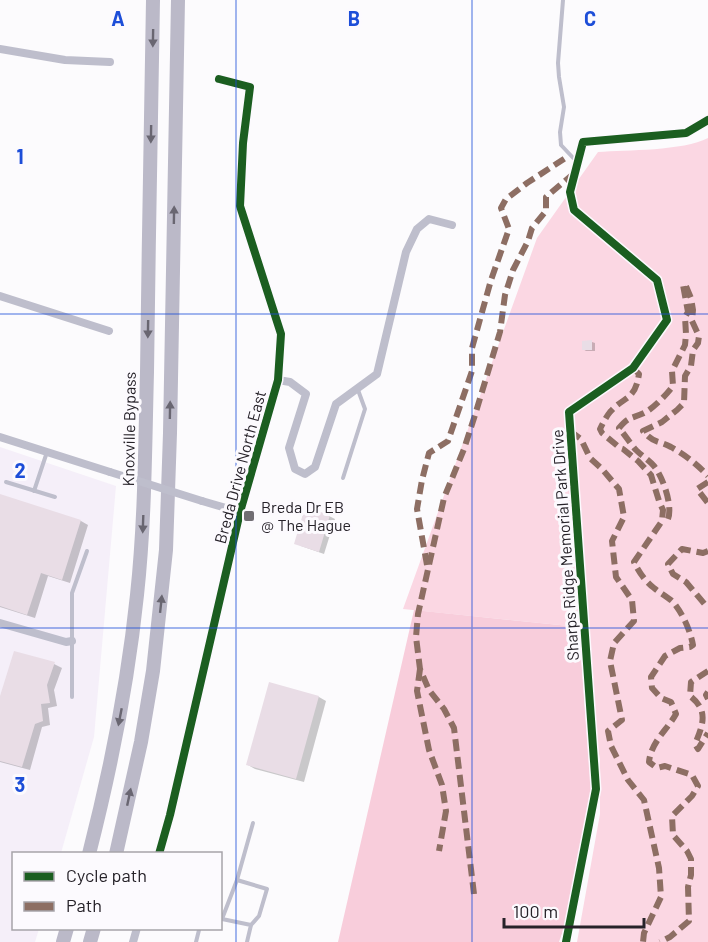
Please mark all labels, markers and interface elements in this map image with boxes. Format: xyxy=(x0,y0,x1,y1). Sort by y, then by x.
text: A xyxy=(111,6,125,30)
text: B xyxy=(348,6,360,30)
text: C xyxy=(584,6,596,30)
one-way arrow xyxy=(148,28,157,47)
one-way arrow xyxy=(146,124,156,143)
text: 1 xyxy=(16,144,24,168)
one-way arrow xyxy=(170,205,179,224)
one-way arrow xyxy=(143,319,152,338)
street label: Knoxville Bypass xyxy=(118,371,139,486)
street label: Breda Drive North East xyxy=(210,388,269,546)
one-way arrow xyxy=(166,400,175,419)
street label: Sharps Ridge Memorial Park Drive xyxy=(547,429,582,661)
text: 2 xyxy=(14,458,26,482)
place label: Breda Dr EB @ The Hague xyxy=(261,497,351,534)
marker: Breda Dr EB @ The Hague xyxy=(242,509,256,523)
one-way arrow xyxy=(138,514,147,533)
one-way arrow xyxy=(156,595,166,614)
one-way arrow xyxy=(115,708,124,727)
text: 3 xyxy=(15,772,25,796)
one-way arrow xyxy=(125,787,135,806)
legend xyxy=(12,852,222,930)
text: Cycle path xyxy=(66,864,147,886)
scale bar xyxy=(504,891,644,929)
text: Path xyxy=(66,894,102,916)
text: 100 m xyxy=(513,900,558,922)

